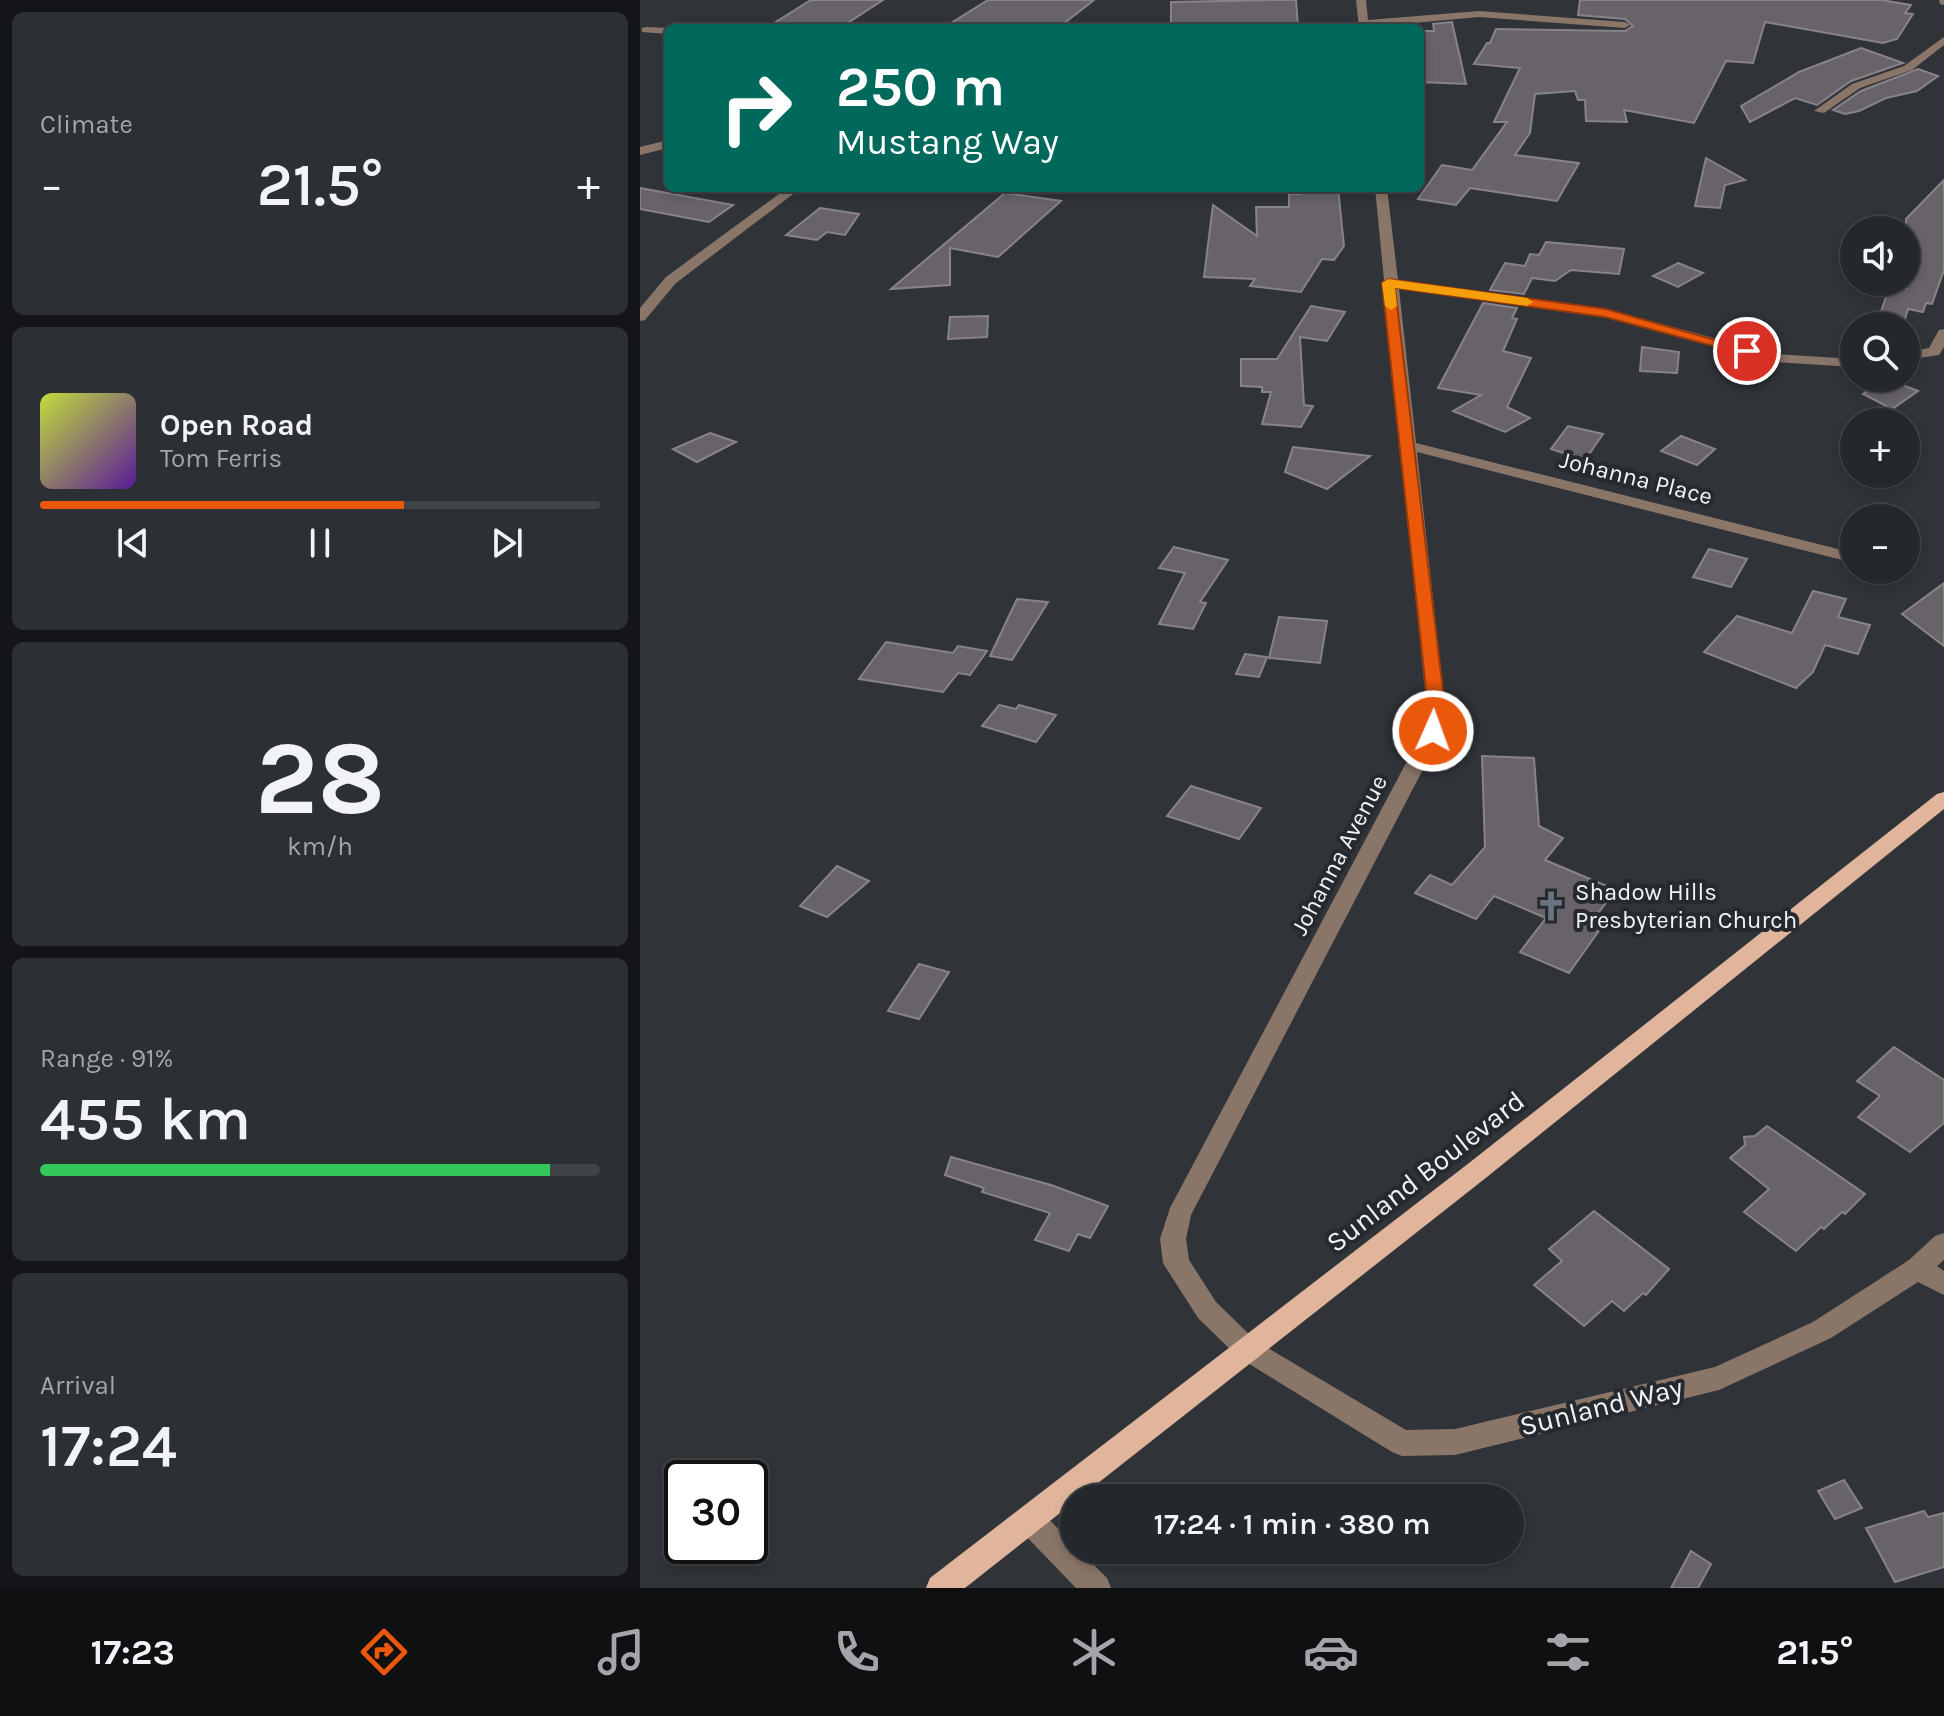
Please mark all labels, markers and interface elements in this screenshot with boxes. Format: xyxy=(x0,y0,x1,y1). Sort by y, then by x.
text: 250 m xyxy=(836,54,1005,119)
icon: right xyxy=(704,56,808,160)
text: Climate xyxy=(40,109,133,140)
text: Mustang Way xyxy=(836,121,1059,163)
text: 21.5° xyxy=(257,150,383,220)
text: − xyxy=(40,160,63,211)
text: + xyxy=(577,160,600,211)
map controls xyxy=(1840,216,1920,584)
button: sound xyxy=(1840,216,1920,296)
button: search xyxy=(1840,312,1920,392)
pin xyxy=(1713,317,1781,385)
icon: arrive xyxy=(1725,329,1769,373)
text: Open Road xyxy=(160,407,313,443)
button: + xyxy=(1840,408,1920,488)
text: Tom Ferris xyxy=(160,443,282,474)
street label: Johanna Place xyxy=(1557,446,1715,510)
button: − xyxy=(1840,504,1920,584)
icon: previous xyxy=(111,521,155,565)
icon: pause xyxy=(298,521,342,565)
icon: next xyxy=(485,521,529,565)
position arrow xyxy=(1391,689,1475,773)
text: 28 xyxy=(255,718,385,839)
street label: Johanna Avenue xyxy=(1285,770,1393,940)
text: km/h xyxy=(287,831,353,862)
place label: Shadow Hills Presbyterian Church xyxy=(1575,878,1797,934)
church icon: Shadow Hills Presbyterian Church xyxy=(1534,889,1568,923)
text: Range · 91% xyxy=(40,1043,173,1074)
text: 455 km xyxy=(40,1084,251,1154)
street label: Sunland Boulevard xyxy=(1320,1084,1531,1259)
text: Arrival xyxy=(40,1370,116,1401)
street label: Sunland Way xyxy=(1516,1370,1686,1443)
text: 17:24 xyxy=(40,1411,177,1481)
speed limit sign: 30 xyxy=(664,1460,768,1564)
text: 17:24 · 1 min · 380 m xyxy=(1153,1506,1431,1542)
icon: directions xyxy=(356,1624,412,1680)
icon: music xyxy=(593,1624,649,1680)
icon: phone xyxy=(829,1624,885,1680)
icon: climate xyxy=(1066,1624,1122,1680)
icon: car xyxy=(1303,1624,1359,1680)
icon: filters xyxy=(1540,1624,1596,1680)
text: 17:23 xyxy=(90,1631,175,1673)
text: 21.5° xyxy=(1776,1631,1854,1673)

